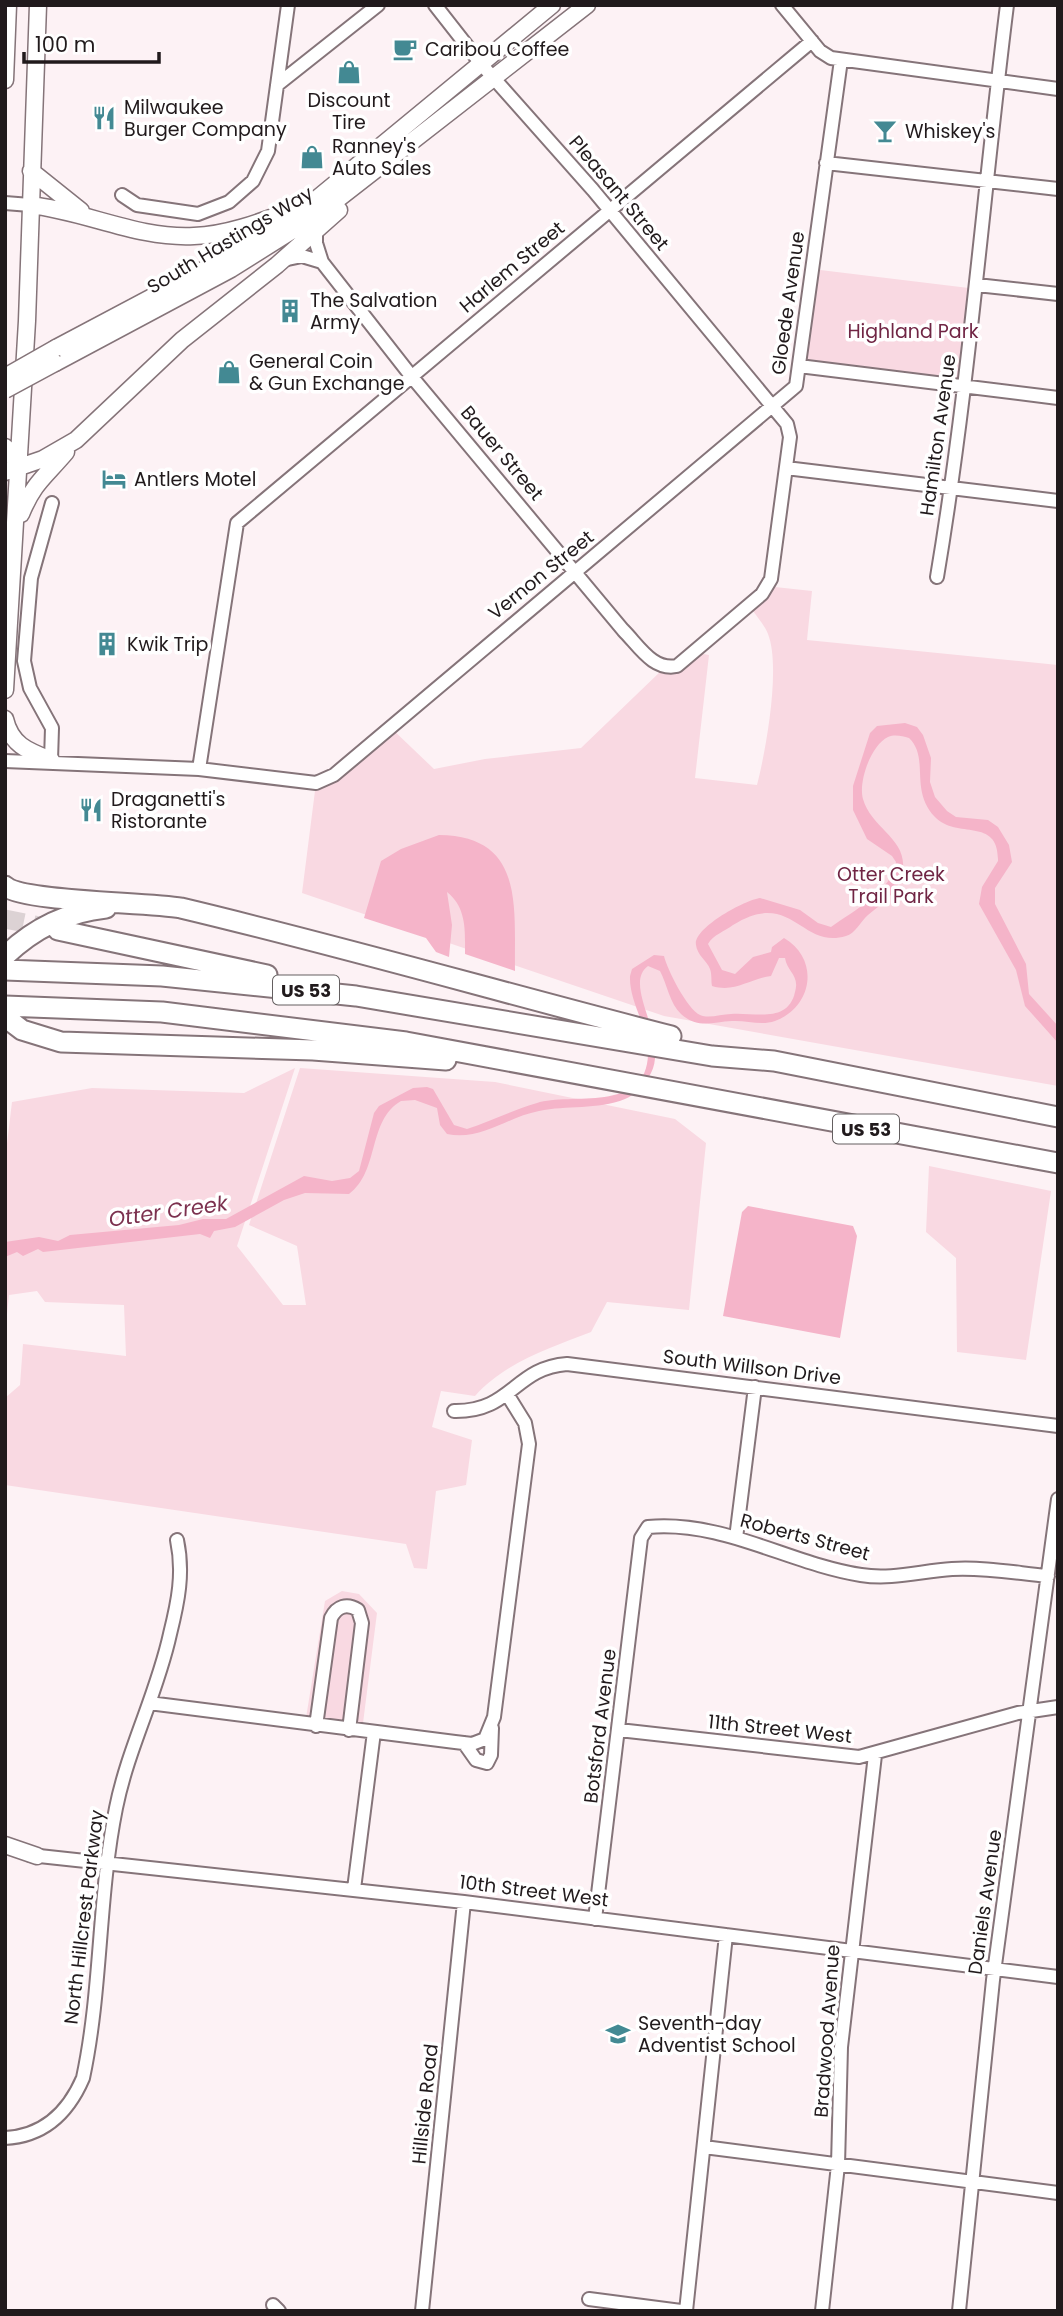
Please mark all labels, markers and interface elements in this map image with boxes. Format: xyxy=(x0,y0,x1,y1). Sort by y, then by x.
scale bar xyxy=(24,21,159,65)
text: 100 m xyxy=(35,30,95,59)
cafe icon: Caribou Coffee xyxy=(391,35,419,63)
place label: Caribou Coffee xyxy=(425,36,569,63)
shop icon: Discount Tire xyxy=(335,58,363,86)
place label: Discount Tire xyxy=(308,87,391,136)
place label: Milwaukee Burger Company xyxy=(124,94,287,143)
restaurant icon: Milwaukee Burger Company xyxy=(90,104,118,132)
bar icon: Whiskey's xyxy=(871,117,899,145)
place label: Whiskey's xyxy=(905,118,996,145)
street label: Pleasant Street xyxy=(563,130,675,256)
place label: Ranney's Auto Sales xyxy=(332,133,431,182)
shop icon: Ranney's Auto Sales xyxy=(298,143,326,171)
street label: South Hastings Way xyxy=(142,180,318,300)
street label: Harlem Street xyxy=(454,215,570,319)
street label: Gloede Avenue xyxy=(765,230,811,376)
place label: The Salvation Army xyxy=(310,287,437,336)
building icon: The Salvation Army xyxy=(276,297,304,325)
park label: Highland Park xyxy=(847,318,979,345)
place label: General Coin & Gun Exchange xyxy=(249,348,404,397)
street label: Hamilton Avenue xyxy=(913,353,963,517)
shop icon: General Coin & Gun Exchange xyxy=(215,358,243,386)
street label: Bauer Street xyxy=(454,400,550,506)
hotel icon: Antlers Motel xyxy=(100,465,128,493)
place label: Antlers Motel xyxy=(134,466,256,493)
street label: Vernon Street xyxy=(482,524,600,626)
building icon: Kwik Trip xyxy=(93,630,121,658)
place label: Kwik Trip xyxy=(127,631,209,658)
place label: Draganetti's Ristorante xyxy=(111,786,225,835)
restaurant icon: Draganetti's Ristorante xyxy=(77,796,105,824)
park label: Otter Creek Trail Park xyxy=(837,861,945,910)
road number: US 53 xyxy=(273,975,339,1004)
road number: US 53 xyxy=(833,1114,899,1144)
water label: Otter Creek xyxy=(107,1188,231,1234)
street label: South Willson Drive xyxy=(661,1343,843,1391)
street label: Roberts Street xyxy=(737,1507,873,1567)
street label: Botsford Avenue xyxy=(577,1647,623,1805)
street label: 11th Street West xyxy=(707,1708,853,1750)
street label: North Hillcrest Parkway xyxy=(57,1808,111,2026)
street label: Daniels Avenue xyxy=(961,1828,1009,1976)
street label: 10th Street West xyxy=(458,1868,610,1914)
street label: Bradwood Avenue xyxy=(807,1943,847,2119)
place label: Seventh-day Adventist School xyxy=(638,2010,796,2059)
school or university icon: Seventh-day Adventist School xyxy=(604,2020,632,2048)
street label: Hillside Road xyxy=(405,2042,445,2166)

